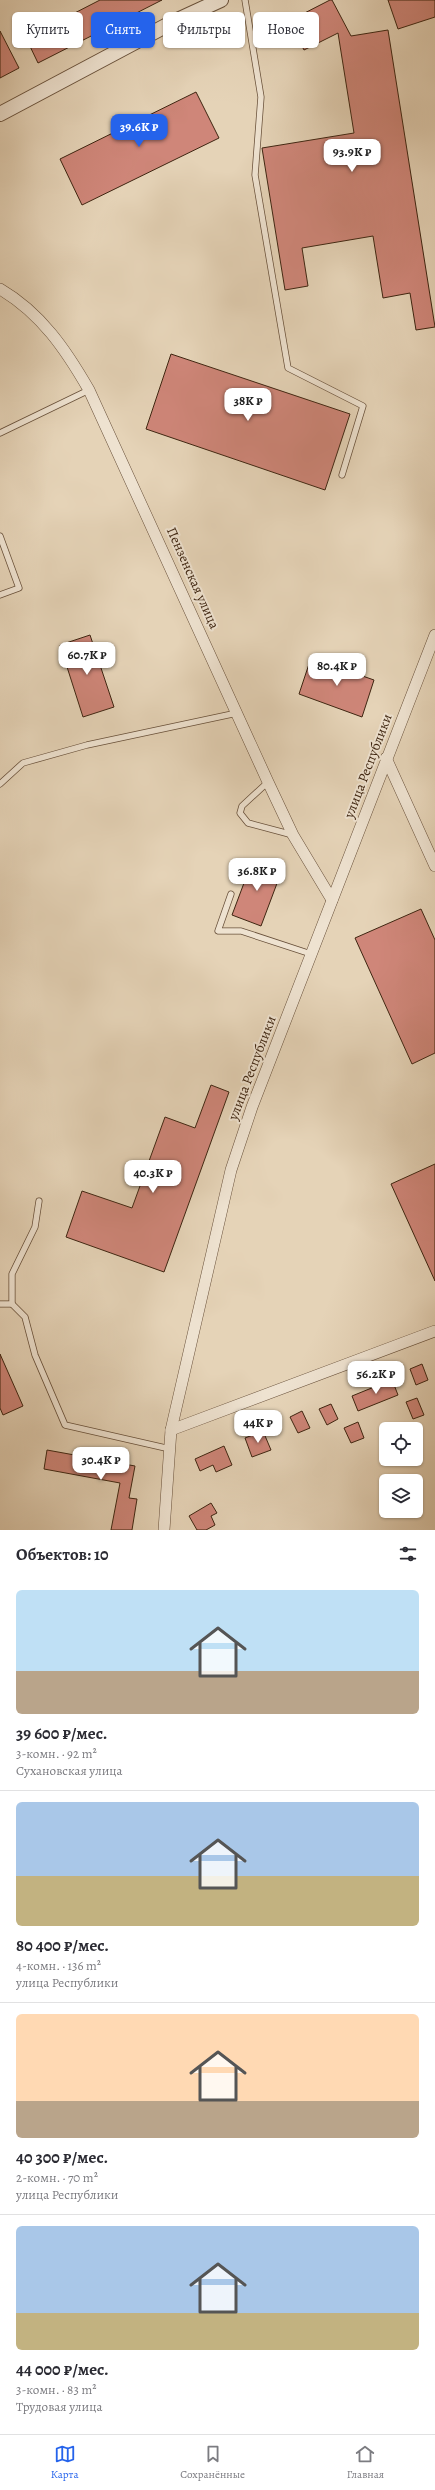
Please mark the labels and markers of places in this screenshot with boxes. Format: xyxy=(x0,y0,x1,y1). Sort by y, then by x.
pin: 39.6K ₽ xyxy=(102,114,176,148)
pin: 93.9K ₽ xyxy=(315,139,389,173)
pin: 38K ₽ xyxy=(220,388,276,422)
pin: 60.7K ₽ xyxy=(50,642,124,676)
pin: 80.4K ₽ xyxy=(300,653,374,687)
pin: 36.8K ₽ xyxy=(220,858,294,892)
pin: 40.3K ₽ xyxy=(116,1160,190,1194)
pin: 56.2K ₽ xyxy=(339,1361,413,1395)
pin: 44K ₽ xyxy=(230,1410,286,1444)
pin: 30.4K ₽ xyxy=(64,1447,138,1481)

